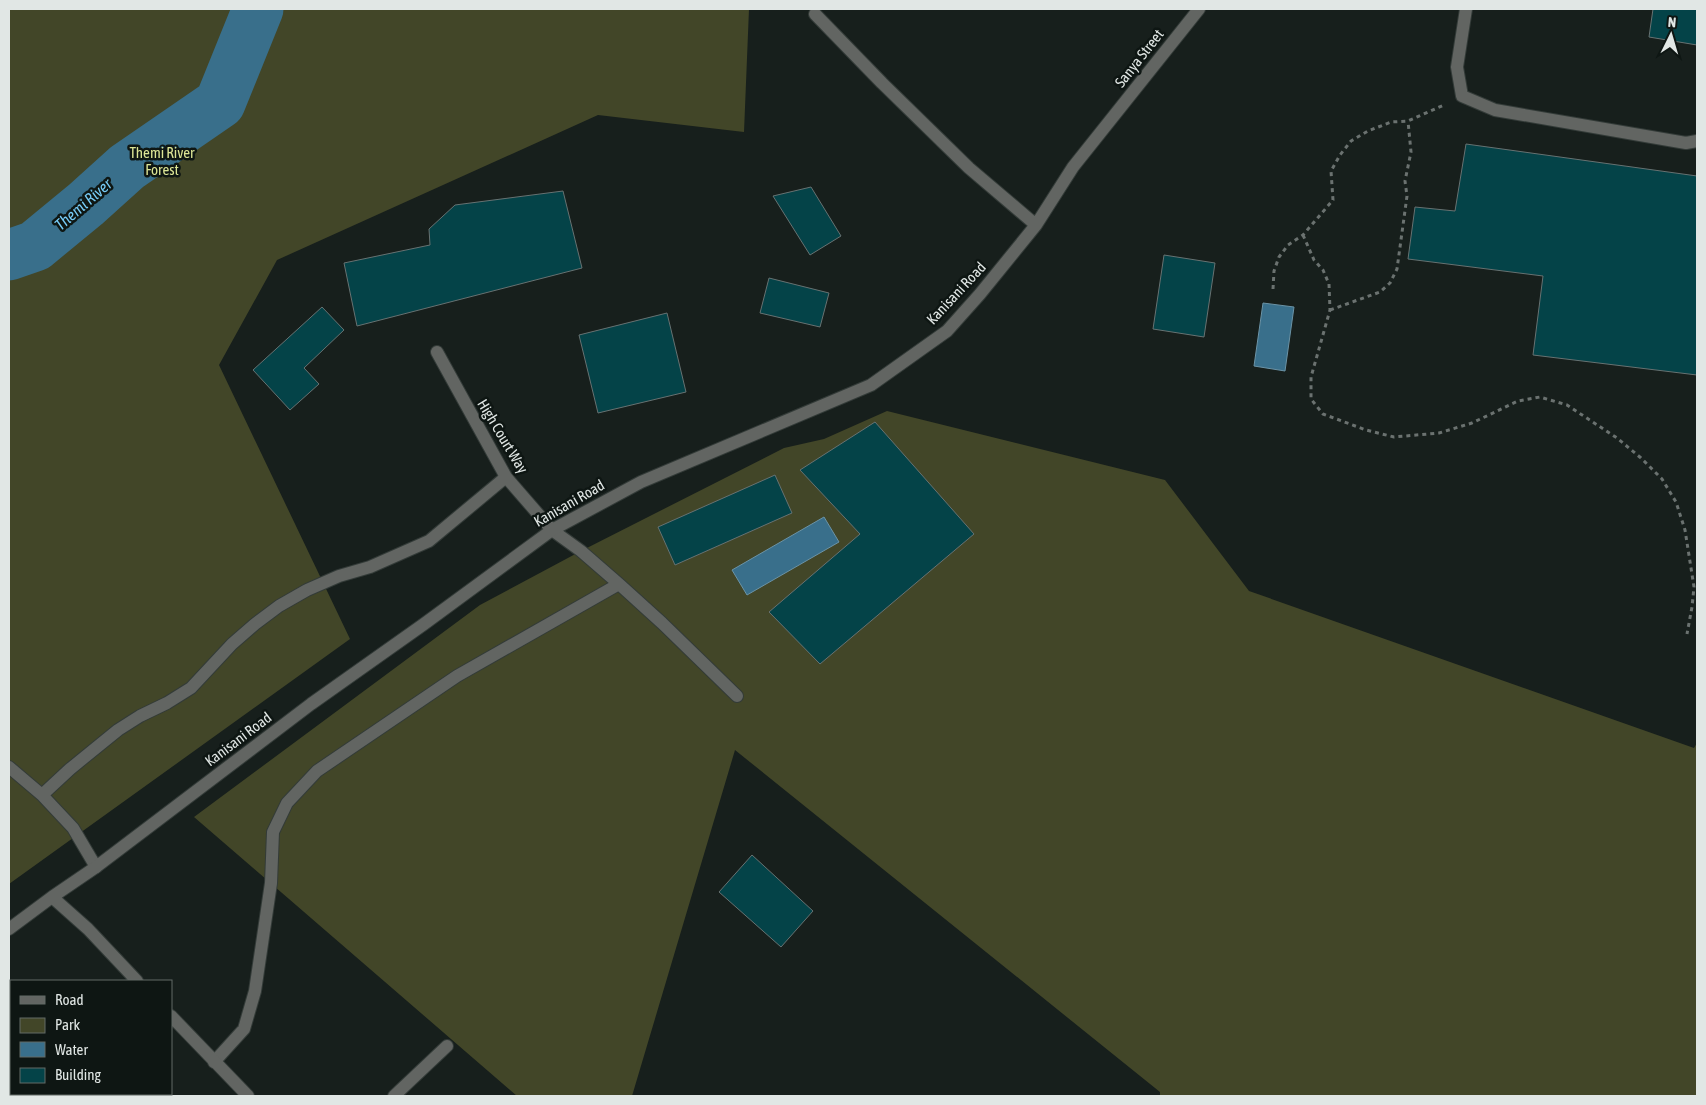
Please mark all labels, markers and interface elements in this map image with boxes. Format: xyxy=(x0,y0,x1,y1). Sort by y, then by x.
north arrow xyxy=(1646,10,1696,60)
text: N xyxy=(1667,14,1677,30)
street label: Sanya Street xyxy=(1111,26,1167,90)
park label: Themi River Forest xyxy=(130,144,195,178)
water label: Themi River xyxy=(51,174,116,233)
street label: Kanisani Road xyxy=(923,259,989,327)
street label: High Court Way xyxy=(474,396,532,476)
street label: Kanisani Road xyxy=(531,476,607,530)
street label: Kanisani Road xyxy=(202,709,274,769)
legend xyxy=(10,980,172,1095)
text: Road xyxy=(55,991,84,1008)
text: Park xyxy=(55,1016,80,1033)
text: Water xyxy=(55,1041,88,1058)
text: Building xyxy=(55,1066,101,1083)

